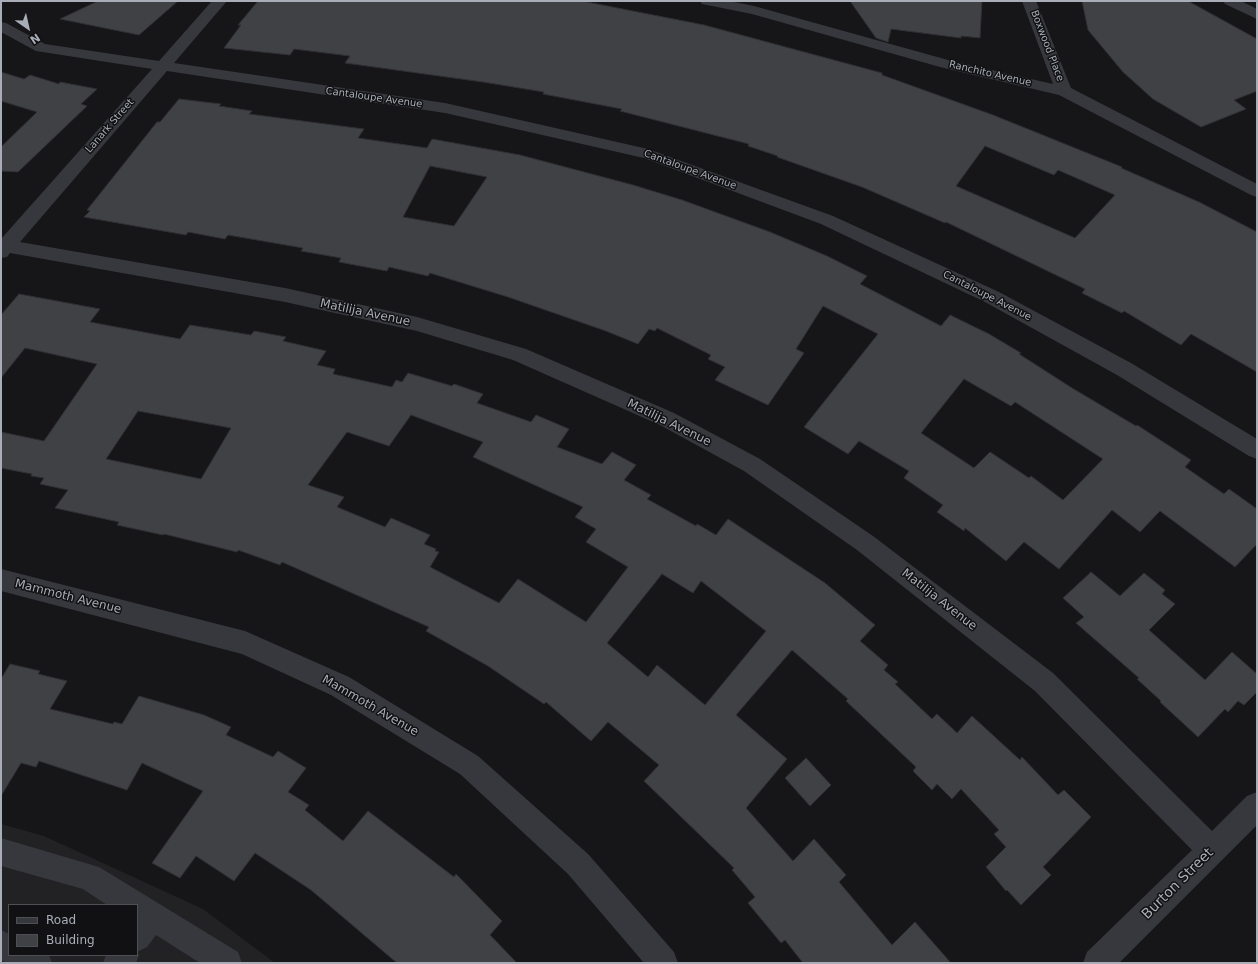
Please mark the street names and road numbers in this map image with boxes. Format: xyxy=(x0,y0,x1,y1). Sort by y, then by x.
street label: Boxwood Place xyxy=(1028,9,1066,83)
street label: Ranchito Avenue xyxy=(948,59,1032,89)
street label: Cantaloupe Avenue xyxy=(325,85,423,111)
street label: Lanark Street xyxy=(83,97,137,155)
street label: Cantaloupe Avenue xyxy=(642,148,738,192)
street label: Cantaloupe Avenue xyxy=(941,269,1033,323)
street label: Matilija Avenue xyxy=(319,296,411,330)
street label: Matilija Avenue xyxy=(625,396,713,450)
street label: Matilija Avenue xyxy=(899,566,979,634)
street label: Mammoth Avenue xyxy=(13,577,123,617)
street label: Mammoth Avenue xyxy=(319,672,421,740)
street label: Burton Street xyxy=(1139,845,1217,923)

